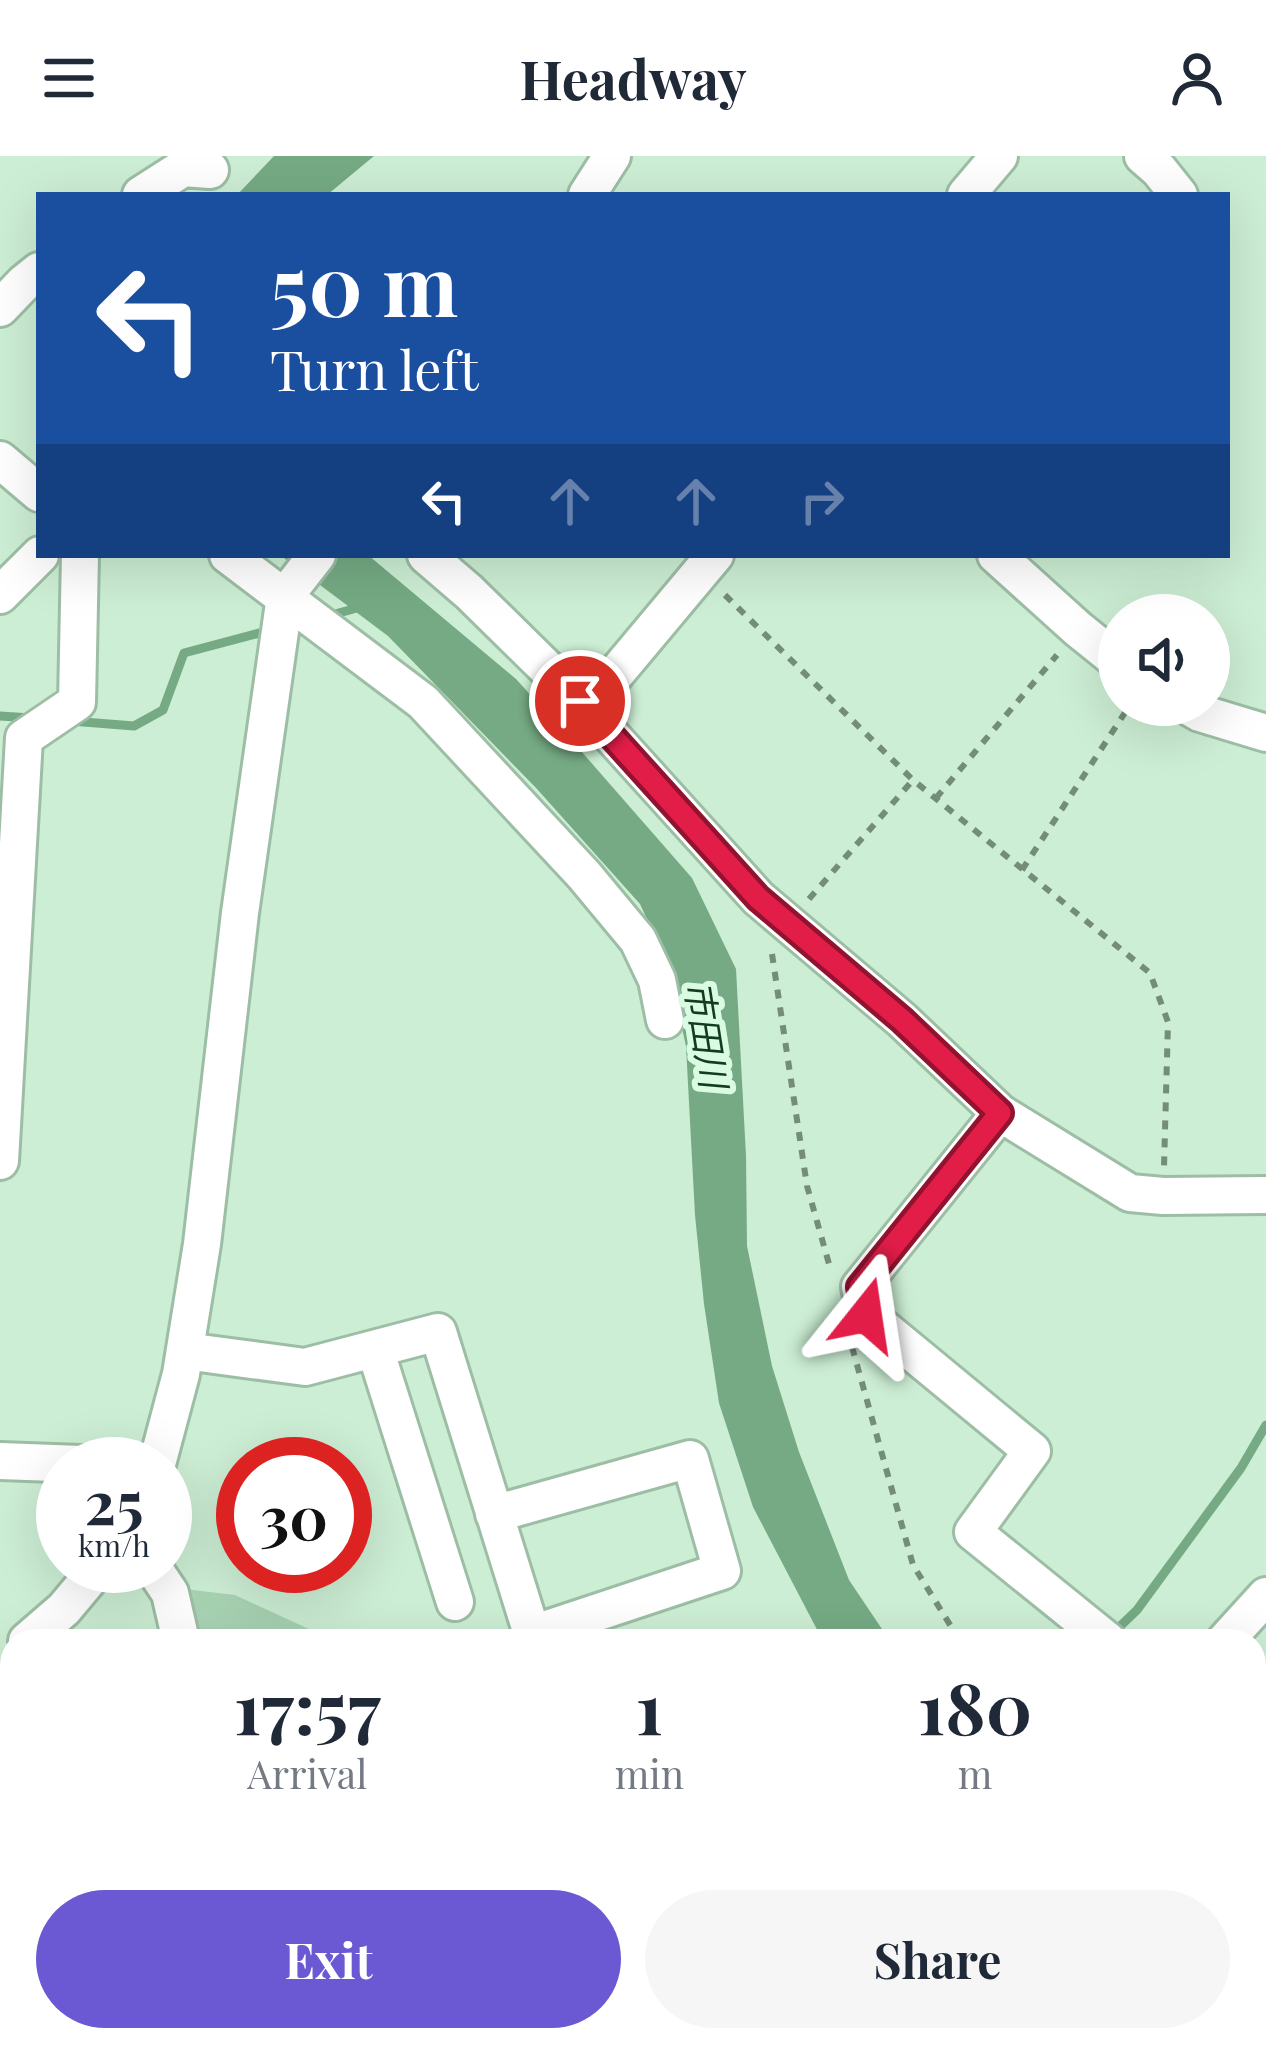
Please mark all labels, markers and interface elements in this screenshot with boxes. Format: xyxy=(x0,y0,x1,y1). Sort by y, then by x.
text: Headway xyxy=(519,42,747,114)
icon: menu xyxy=(36,45,102,111)
icon: person xyxy=(1164,45,1230,111)
text: 50 m xyxy=(270,226,458,338)
icon: left xyxy=(72,240,228,396)
text: Turn left xyxy=(270,333,479,405)
icon: left xyxy=(411,468,477,534)
icon: ahead xyxy=(537,468,603,534)
icon: ahead xyxy=(663,468,729,534)
icon: right xyxy=(789,468,855,534)
map controls xyxy=(1098,594,1230,726)
button: sound xyxy=(1098,594,1230,726)
pin xyxy=(529,650,631,752)
icon: arrive xyxy=(547,668,613,734)
water label: 市田川 xyxy=(676,977,741,1095)
position arrow xyxy=(803,1252,929,1378)
speed limit sign: 30 xyxy=(216,1437,372,1593)
text: 25 xyxy=(85,1460,143,1540)
text: km/h xyxy=(78,1525,150,1565)
text: 17:57 xyxy=(234,1657,381,1753)
text: 1 xyxy=(636,1657,663,1753)
text: 180 xyxy=(918,1657,1032,1753)
text: Arrival xyxy=(247,1747,367,1799)
text: min xyxy=(615,1747,684,1799)
text: m xyxy=(958,1747,992,1799)
button: Exit xyxy=(36,1890,621,2028)
button: Share xyxy=(645,1890,1230,2028)

